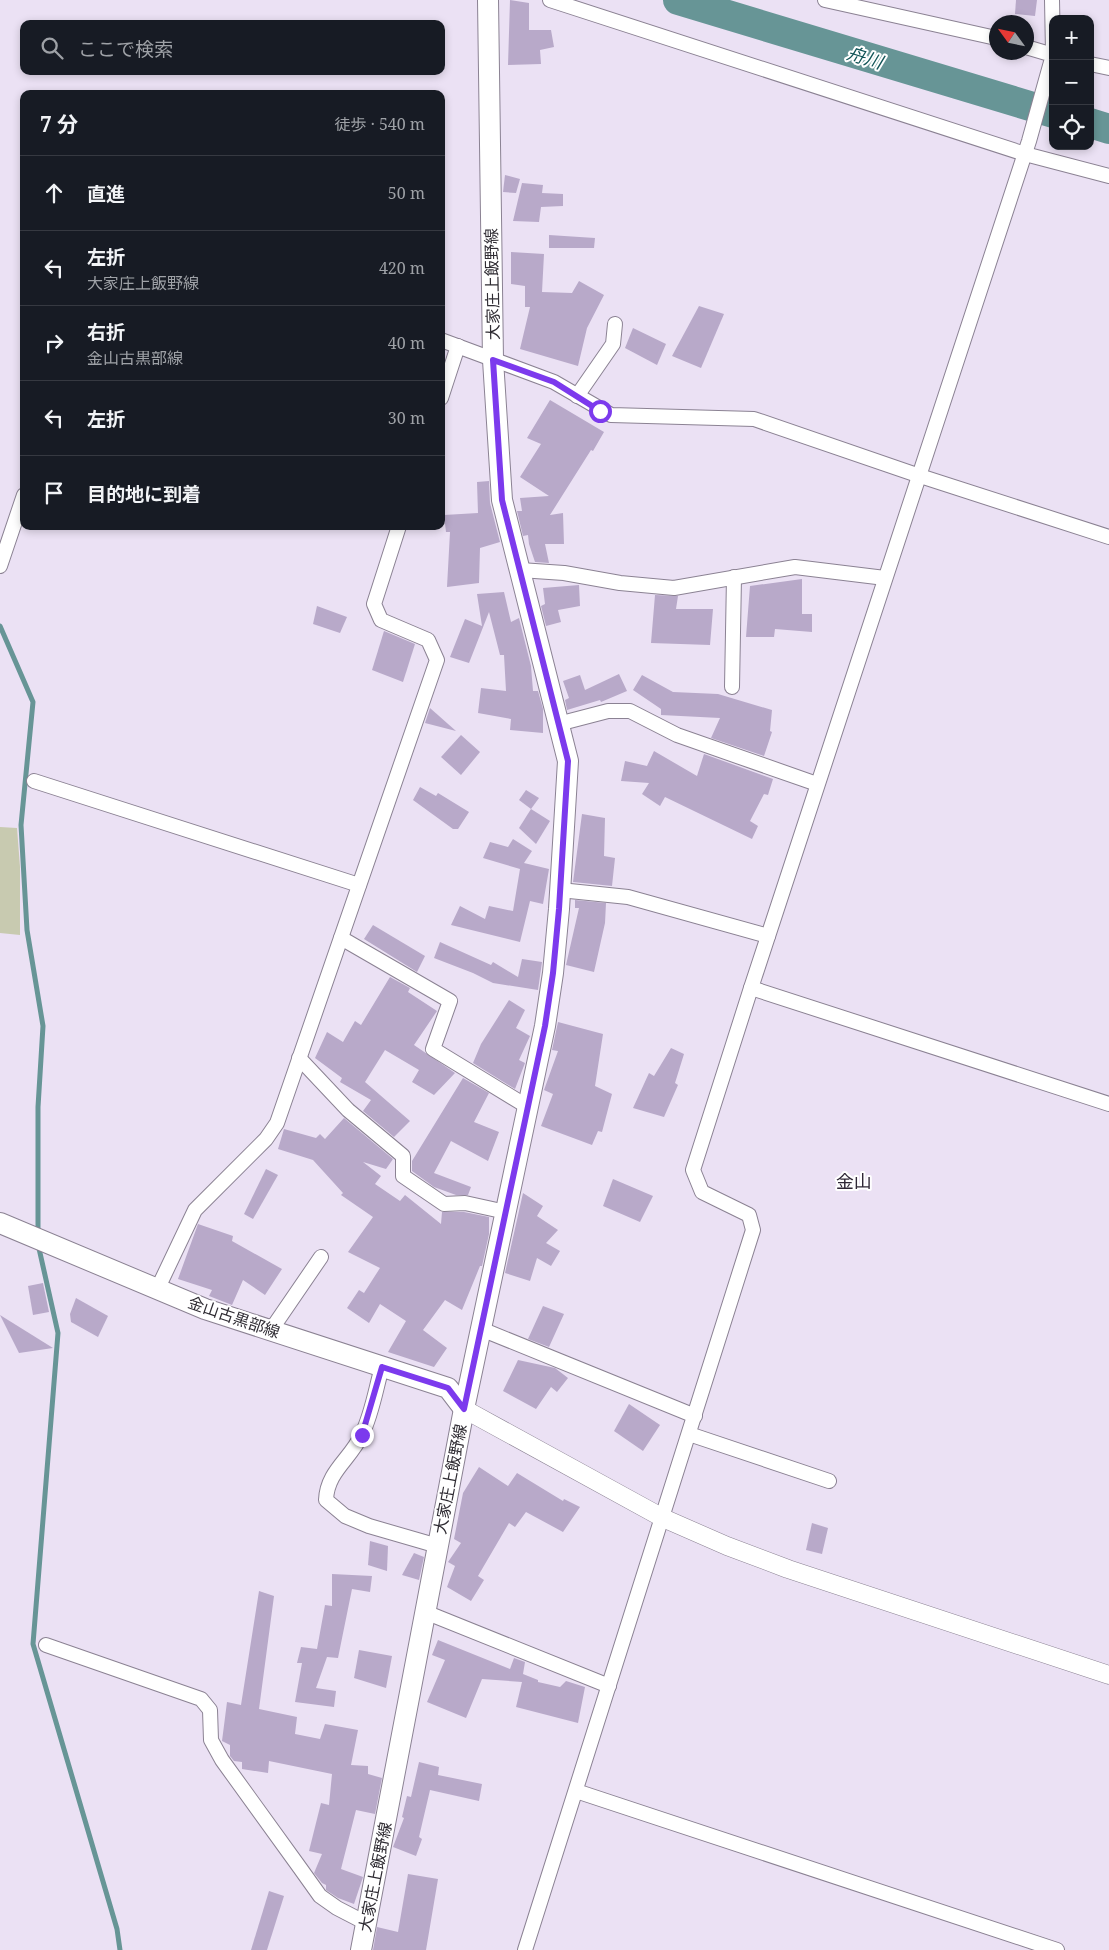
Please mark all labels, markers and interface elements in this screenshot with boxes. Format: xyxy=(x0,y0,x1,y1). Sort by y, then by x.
north arrow xyxy=(989,15,1034,60)
map controls xyxy=(1049,15,1094,150)
button: + xyxy=(1049,15,1094,60)
search box xyxy=(20,20,445,75)
icon: search xyxy=(38,34,66,62)
text: ここで検索 xyxy=(78,36,173,62)
water label: 舟川 xyxy=(844,40,888,74)
button: − xyxy=(1049,60,1094,105)
button: locate xyxy=(1049,105,1094,150)
text: 7 分 xyxy=(40,110,78,138)
text: 徒歩 · 540 m xyxy=(335,113,425,135)
icon: ahead xyxy=(40,179,68,207)
text: 直進 xyxy=(87,181,125,207)
text: 50 m xyxy=(388,182,425,204)
street label: 大家庄上飯野線 xyxy=(480,228,504,340)
text: 左折 xyxy=(87,244,125,270)
icon: left xyxy=(40,254,68,282)
text: 420 m xyxy=(379,257,425,279)
text: 大家庄上飯野線 xyxy=(87,272,199,294)
text: 右折 xyxy=(87,319,125,345)
icon: right xyxy=(40,329,68,357)
text: 40 m xyxy=(388,332,425,354)
text: 金山古黒部線 xyxy=(87,347,183,369)
route start xyxy=(589,400,612,423)
icon: left xyxy=(40,404,68,432)
text: 左折 xyxy=(87,406,125,432)
text: 30 m xyxy=(388,407,425,429)
icon: arrive xyxy=(40,479,68,507)
text: 目的地に到着 xyxy=(87,481,201,507)
district label: 金山 xyxy=(836,1169,872,1193)
street label: 金山古黒部線 xyxy=(185,1291,283,1343)
street label: 大家庄上飯野線 xyxy=(429,1422,471,1536)
route end xyxy=(351,1424,374,1447)
street label: 大家庄上飯野線 xyxy=(354,1820,396,1934)

